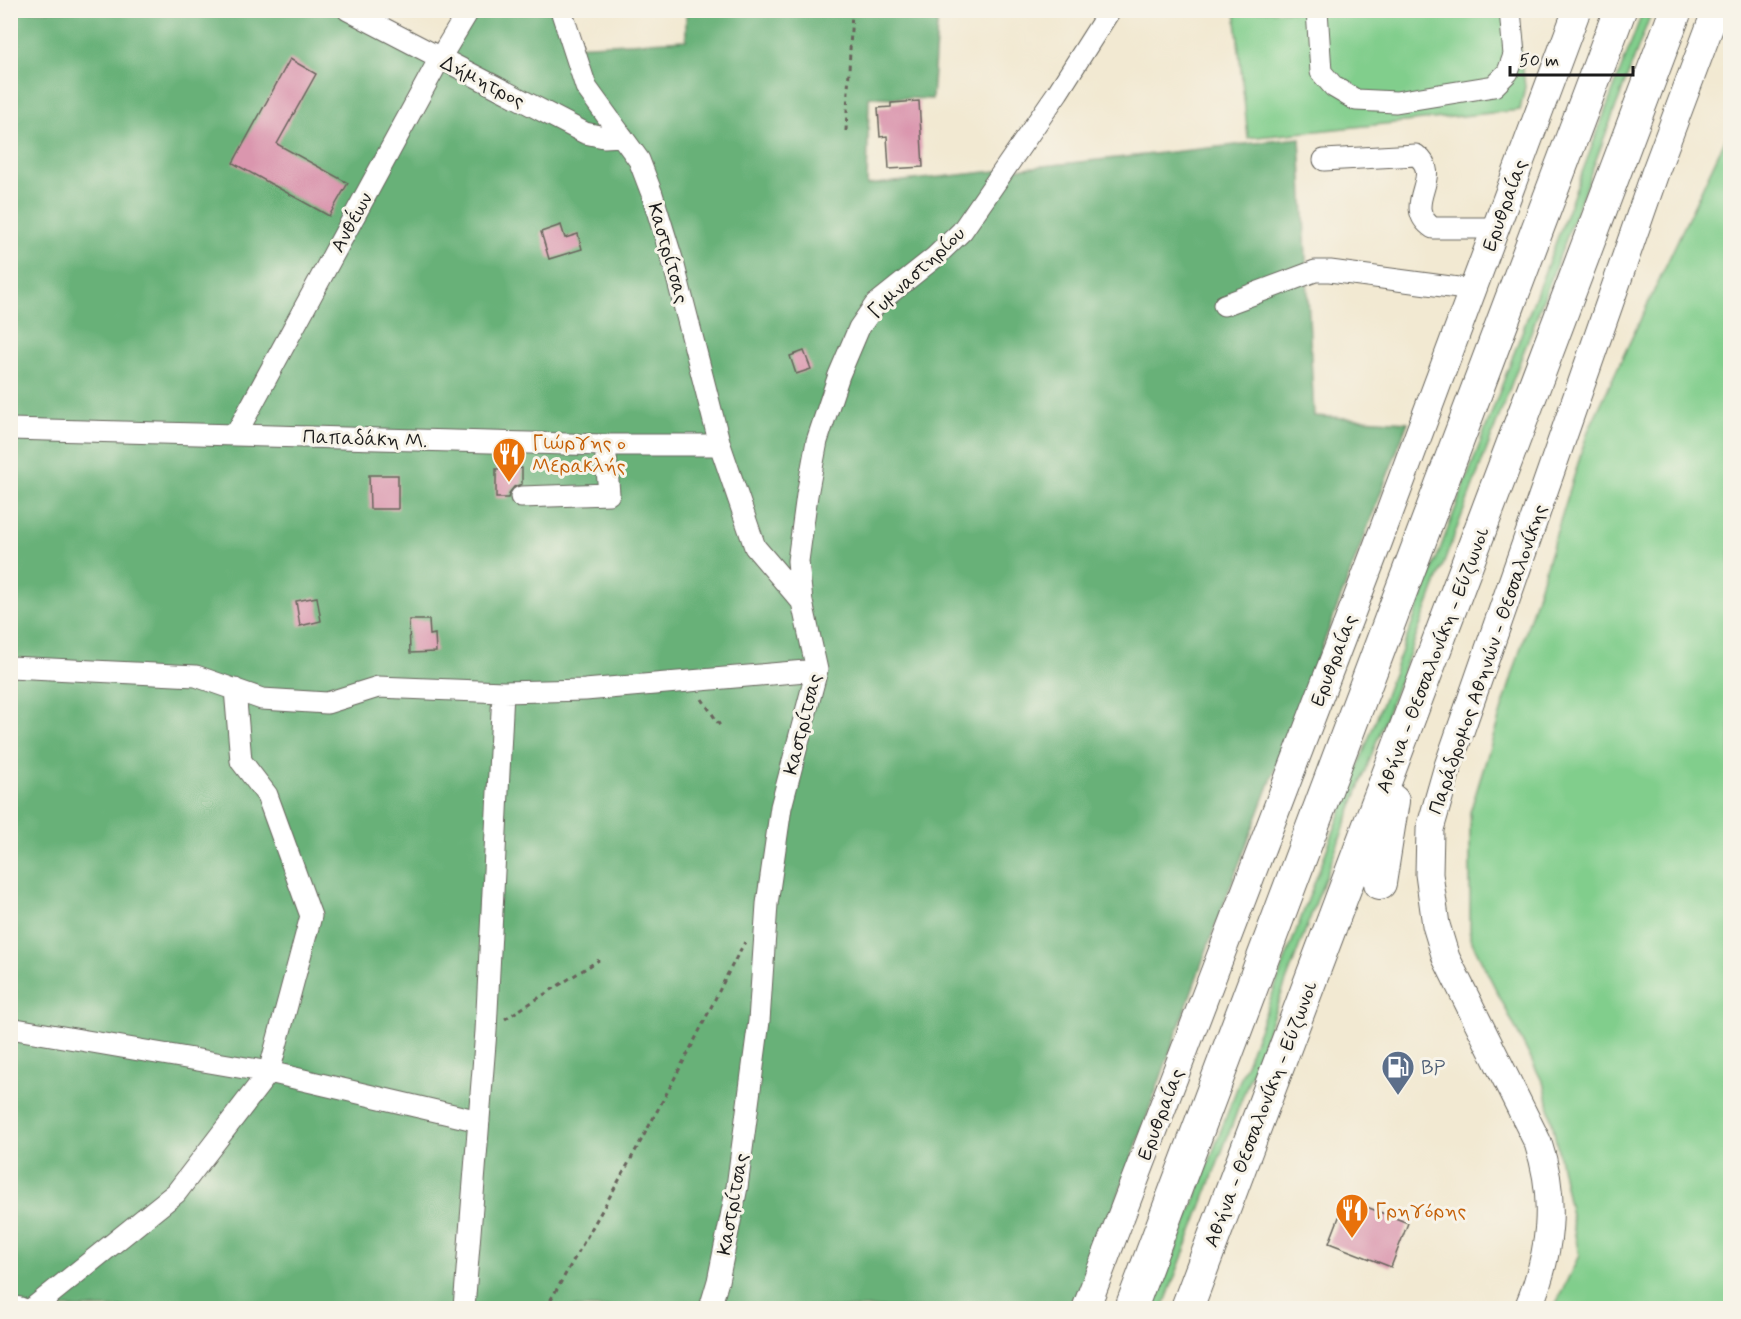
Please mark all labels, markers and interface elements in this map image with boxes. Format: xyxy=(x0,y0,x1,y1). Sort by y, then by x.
scale bar xyxy=(1510,39,1633,77)
text: 50 m xyxy=(1519,49,1559,73)
street label: Δήμητρος xyxy=(436,50,529,115)
street label: Ερυθραίας xyxy=(1476,155,1535,255)
street label: Ανθέων xyxy=(325,188,380,258)
street label: Καστρίτσας xyxy=(640,200,695,307)
street label: Γυμναστηρίου xyxy=(863,221,971,325)
street label: Παπαδάκη Μ. xyxy=(302,424,428,455)
place label: Γιώργης ο Μερακλής xyxy=(532,430,626,480)
restaurant icon: Γιώργης ο Μερακλής xyxy=(491,436,527,483)
street label: Παράδρομος Αθηνών - Θεσσαλονίκης xyxy=(1423,501,1554,818)
street label: Αθήνα - Θεσσαλονίκη - Εύζωνοι xyxy=(1370,523,1497,797)
street label: Ερυθραίας xyxy=(1305,611,1364,710)
street label: Καστρίτσας xyxy=(778,671,829,778)
street label: Αθήνα - Θεσσαλονίκη - Εύζωνοι xyxy=(1198,977,1325,1251)
fuel station icon: BP xyxy=(1380,1049,1416,1096)
place label: BP xyxy=(1421,1055,1446,1082)
street label: Ερυθραίας xyxy=(1132,1065,1191,1164)
street label: Καστρίτσας xyxy=(711,1151,756,1257)
restaurant icon: Γρηγόρης xyxy=(1334,1192,1370,1239)
place label: Γρηγόρης xyxy=(1375,1198,1467,1225)

